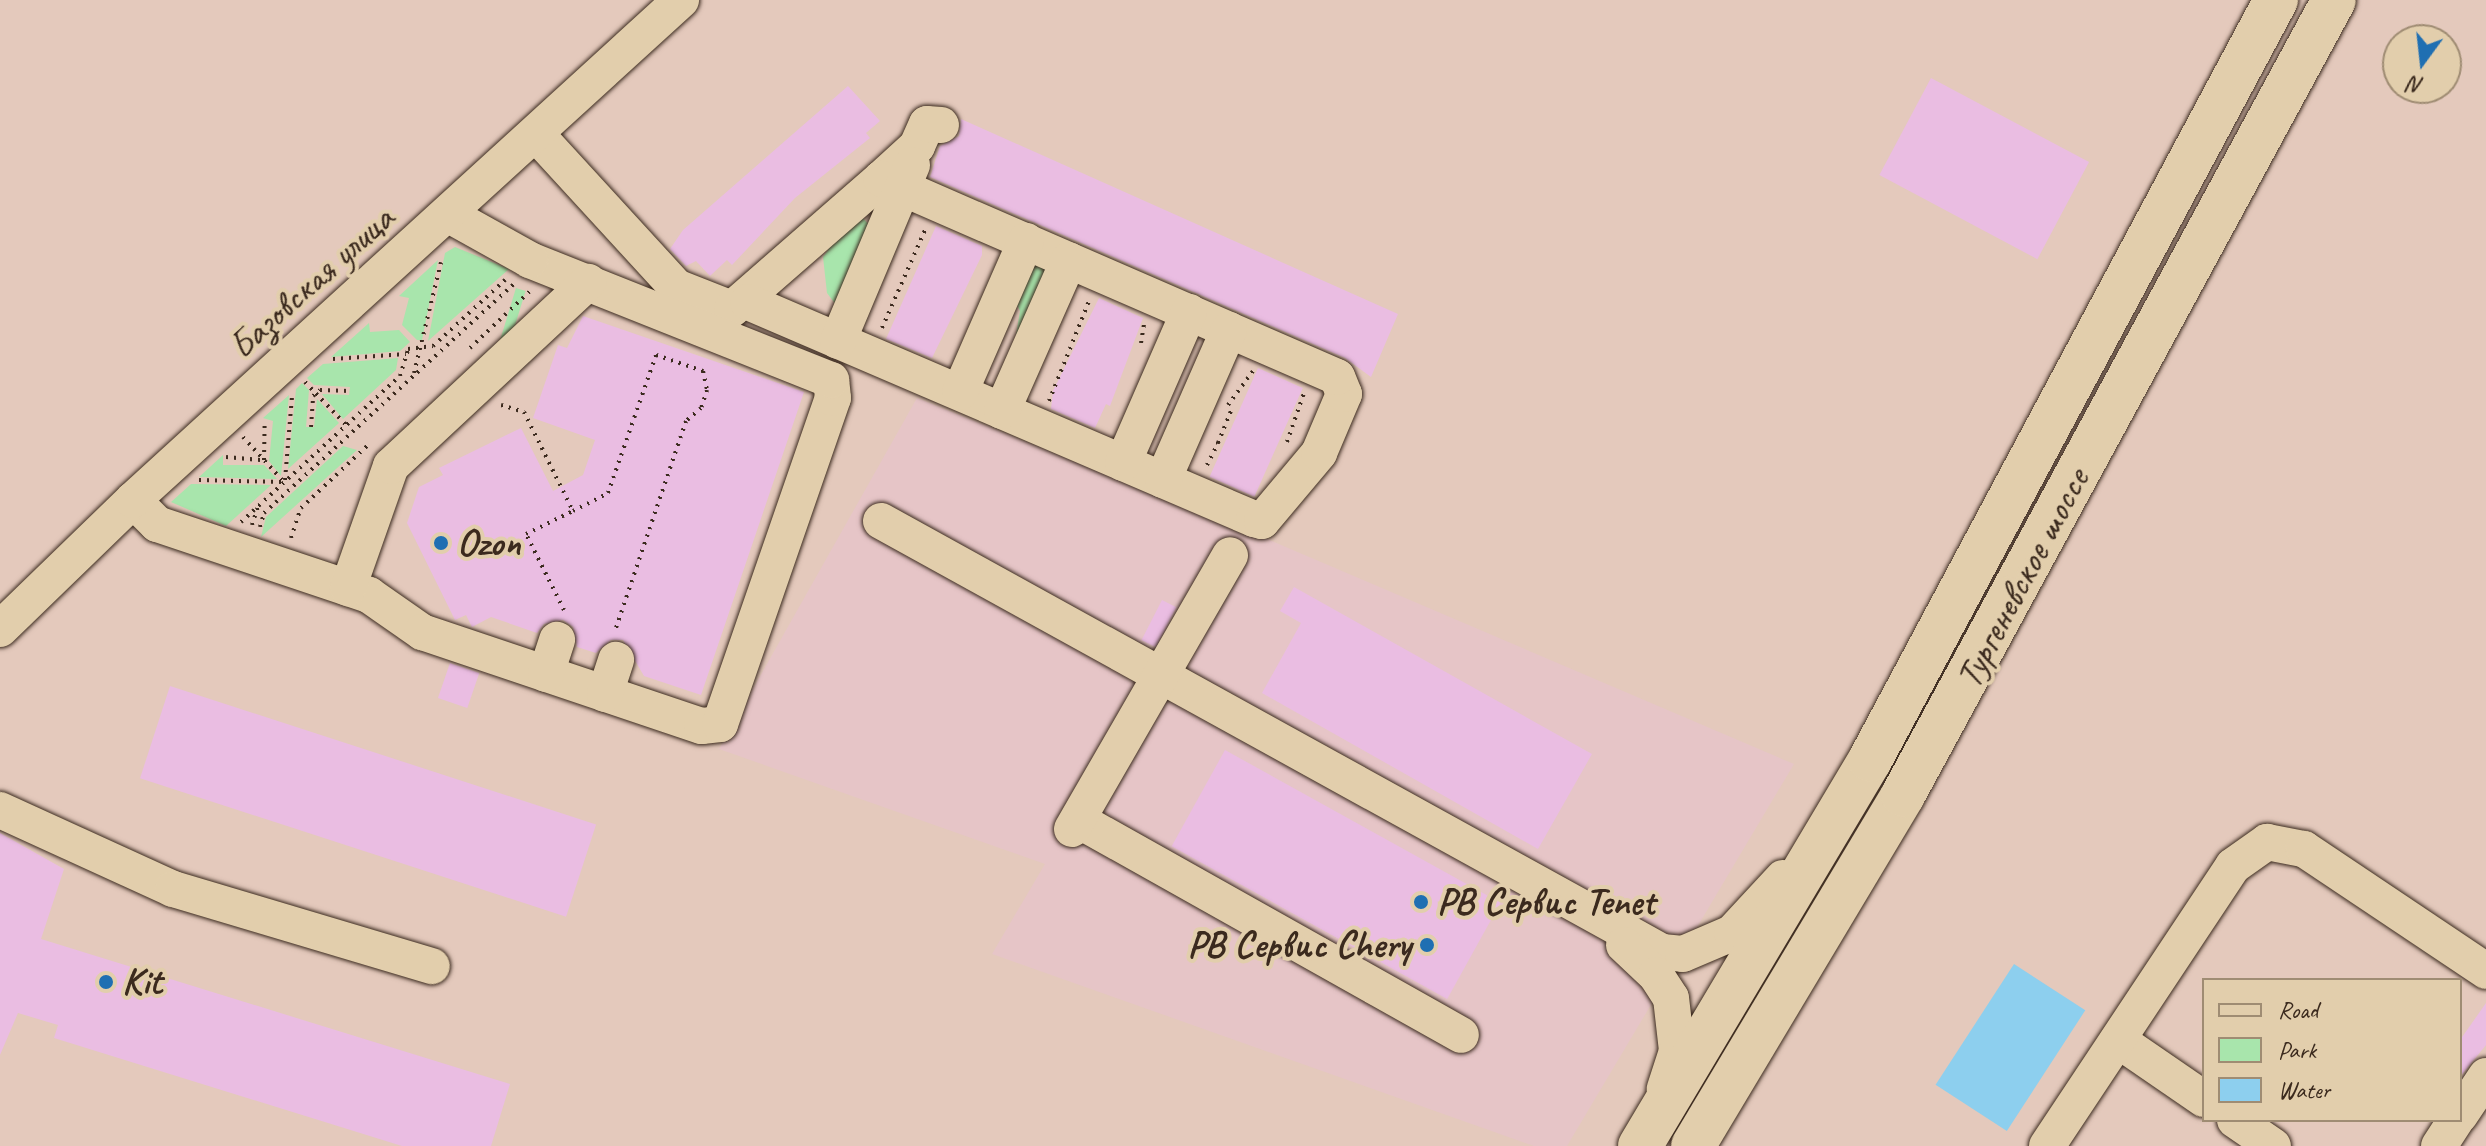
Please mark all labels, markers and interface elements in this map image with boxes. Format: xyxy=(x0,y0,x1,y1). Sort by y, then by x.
north arrow xyxy=(2382,24,2462,104)
text: N xyxy=(2406,70,2427,101)
street label: Базовская улица xyxy=(218,195,404,369)
street label: Тургеневское шоссе xyxy=(1945,461,2099,695)
place label: Ozon xyxy=(457,520,520,566)
marker: Ozon xyxy=(432,534,450,552)
place label: PB Сервис Tenet xyxy=(1437,879,1655,925)
marker: PB Сервис Tenet xyxy=(1412,893,1430,911)
place label: PB Сервис Chery xyxy=(1187,922,1411,968)
marker: PB Сервис Chery xyxy=(1418,936,1436,954)
place label: Kit xyxy=(122,959,162,1005)
marker: Kit xyxy=(97,973,115,991)
legend xyxy=(2202,978,2462,1122)
text: Road xyxy=(2278,995,2318,1025)
text: Park xyxy=(2278,1035,2316,1065)
text: Water xyxy=(2278,1075,2330,1105)

